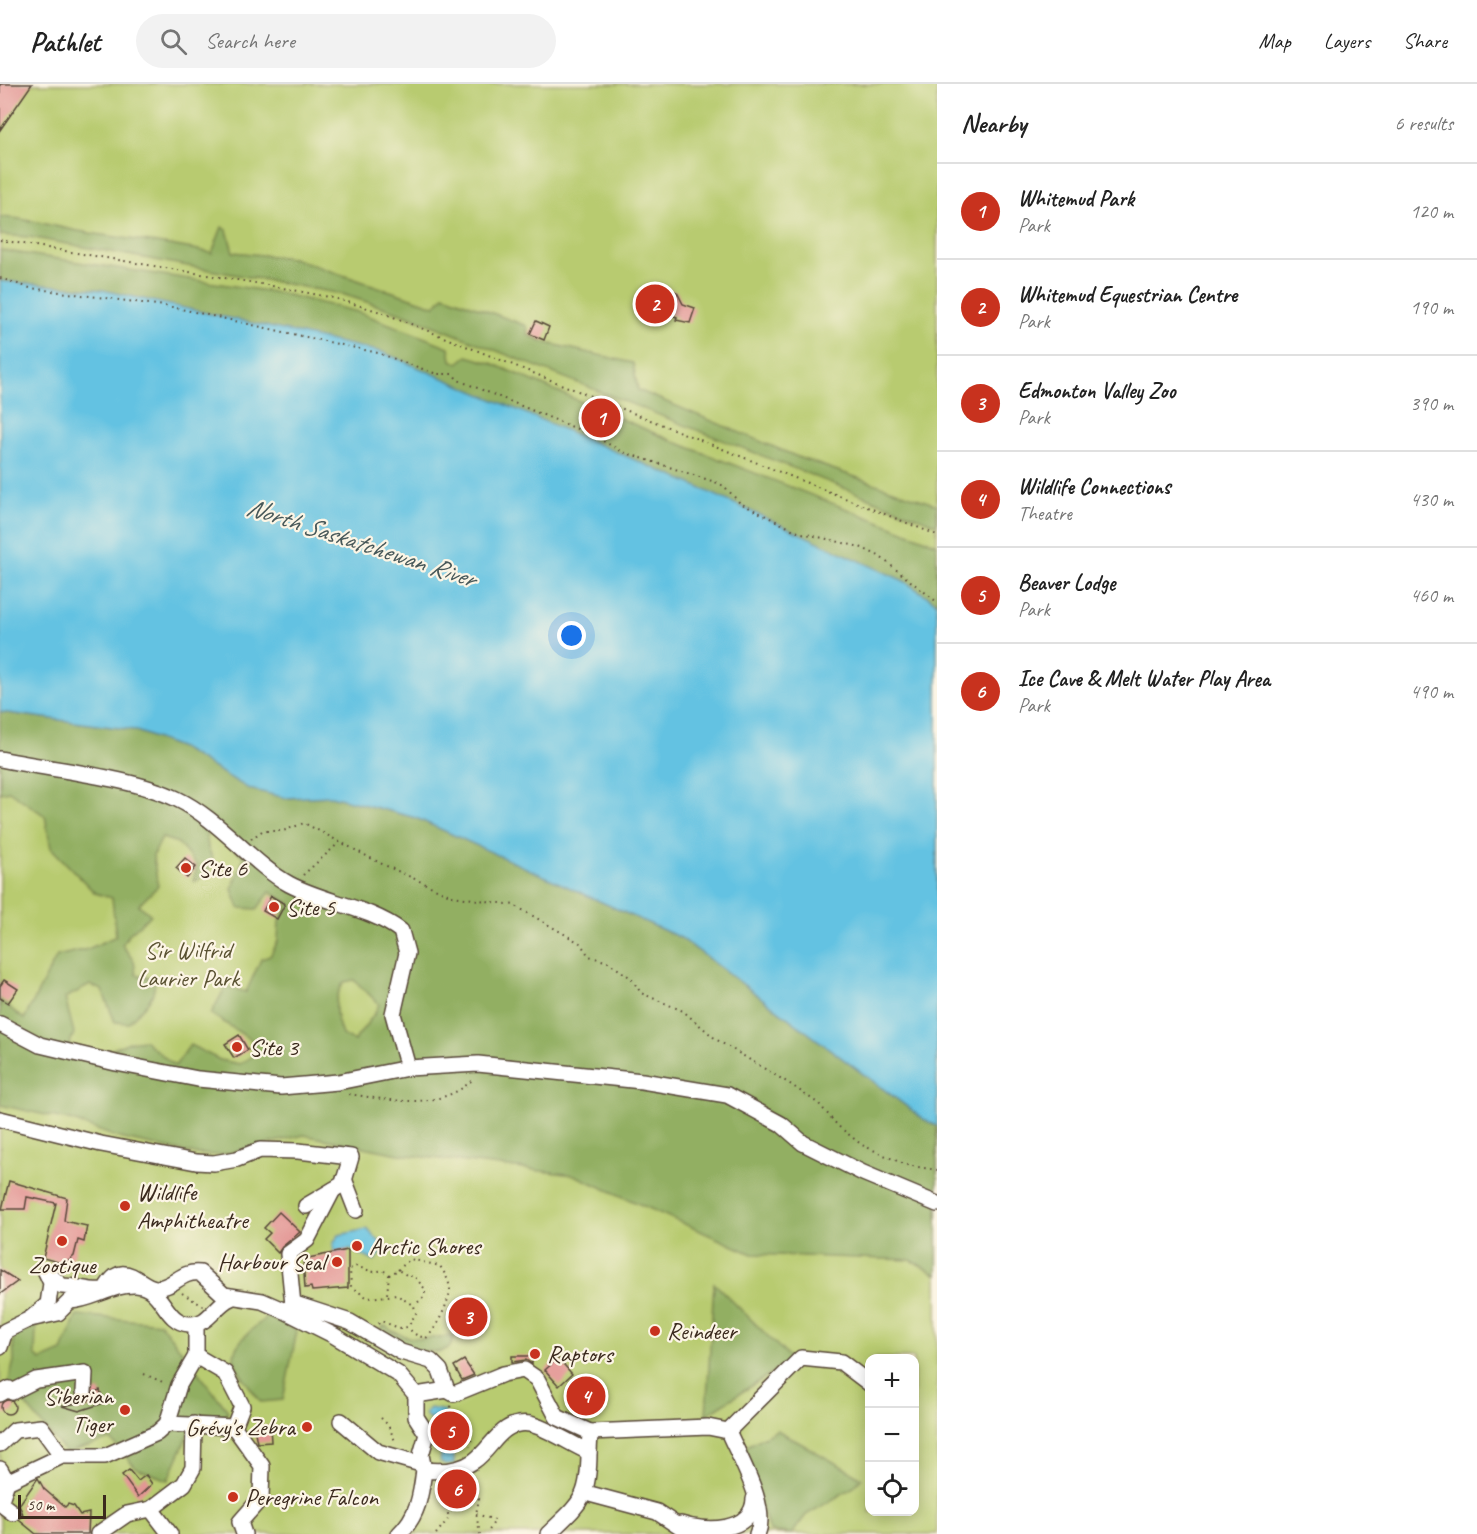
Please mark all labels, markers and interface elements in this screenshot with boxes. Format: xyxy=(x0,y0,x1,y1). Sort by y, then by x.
search box xyxy=(136,14,556,68)
text: Pathlet xyxy=(30,24,100,59)
icon: search xyxy=(157,25,190,58)
text: Search here xyxy=(205,27,295,55)
text: Map xyxy=(1258,28,1291,54)
text: Layers xyxy=(1324,28,1370,54)
text: Share xyxy=(1403,28,1447,54)
text: Nearby xyxy=(961,107,1026,140)
text: 6 results xyxy=(1394,111,1453,136)
text: Whitemud Park xyxy=(1018,185,1134,213)
text: 1 xyxy=(976,199,985,224)
text: 120 m xyxy=(1410,199,1453,224)
text: Park xyxy=(1018,213,1050,238)
text: Whitemud Equestrian Centre xyxy=(1018,281,1237,309)
pin: 2 xyxy=(636,282,674,326)
text: 2 xyxy=(976,295,985,320)
text: 190 m xyxy=(1410,295,1453,320)
text: Park xyxy=(1018,309,1050,334)
text: Edmonton Valley Zoo xyxy=(1018,377,1176,405)
text: 3 xyxy=(976,391,985,416)
text: 390 m xyxy=(1410,391,1453,416)
pin: 1 xyxy=(582,396,620,440)
text: Park xyxy=(1018,405,1050,430)
text: Wildlife Connections xyxy=(1018,473,1170,501)
text: 4 xyxy=(976,487,985,512)
text: 430 m xyxy=(1410,487,1453,512)
water label: North Saskatchewan River xyxy=(243,490,484,596)
text: Theatre xyxy=(1018,501,1072,526)
text: Beaver Lodge xyxy=(1018,569,1115,597)
text: 5 xyxy=(976,583,985,608)
text: 460 m xyxy=(1410,583,1453,608)
text: Park xyxy=(1018,597,1050,622)
your location xyxy=(557,621,586,650)
text: Ice Cave & Melt Water Play Area xyxy=(1018,665,1270,693)
text: 6 xyxy=(976,679,985,704)
text: 490 m xyxy=(1410,679,1453,704)
text: Park xyxy=(1018,693,1050,718)
place label: Site 6 xyxy=(198,853,248,883)
marker: Site 6 xyxy=(179,861,193,875)
place label: Site 5 xyxy=(286,892,336,922)
marker: Site 5 xyxy=(267,900,281,914)
park label: Sir Wilfrid Laurier Park xyxy=(137,935,241,993)
place label: Site 3 xyxy=(249,1032,300,1062)
marker: Site 3 xyxy=(230,1040,244,1054)
place label: Wildlife Amphitheatre xyxy=(137,1177,250,1235)
marker: Wildlife Amphitheatre xyxy=(118,1199,132,1213)
place label: Arctic Shores xyxy=(369,1231,483,1261)
marker: Zootique xyxy=(55,1234,69,1248)
marker: Arctic Shores xyxy=(350,1239,364,1253)
place label: Harbour Seal xyxy=(217,1247,329,1277)
place label: Zootique xyxy=(29,1250,98,1280)
marker: Harbour Seal xyxy=(330,1255,344,1269)
pin: 3 xyxy=(448,1294,488,1340)
place label: Reindeer xyxy=(667,1316,739,1346)
marker: Reindeer xyxy=(648,1324,662,1338)
place label: Raptors xyxy=(547,1339,615,1369)
marker: Raptors xyxy=(528,1347,542,1361)
map controls xyxy=(865,1354,919,1516)
button: + xyxy=(865,1354,919,1408)
pin: 4 xyxy=(566,1374,606,1418)
place label: Siberian Tiger xyxy=(44,1381,115,1439)
marker: Siberian Tiger xyxy=(118,1403,132,1417)
pin: 5 xyxy=(430,1408,470,1454)
button: − xyxy=(865,1408,919,1462)
place label: Grévy's Zebra xyxy=(186,1412,296,1442)
marker: Grévy's Zebra xyxy=(300,1420,314,1434)
button: locate xyxy=(865,1462,919,1516)
pin: 6 xyxy=(438,1466,476,1512)
place label: Peregrine Falcon xyxy=(245,1482,379,1512)
marker: Peregrine Falcon xyxy=(226,1490,240,1504)
scale bar xyxy=(18,1492,106,1520)
text: 50 m xyxy=(27,1495,54,1515)

